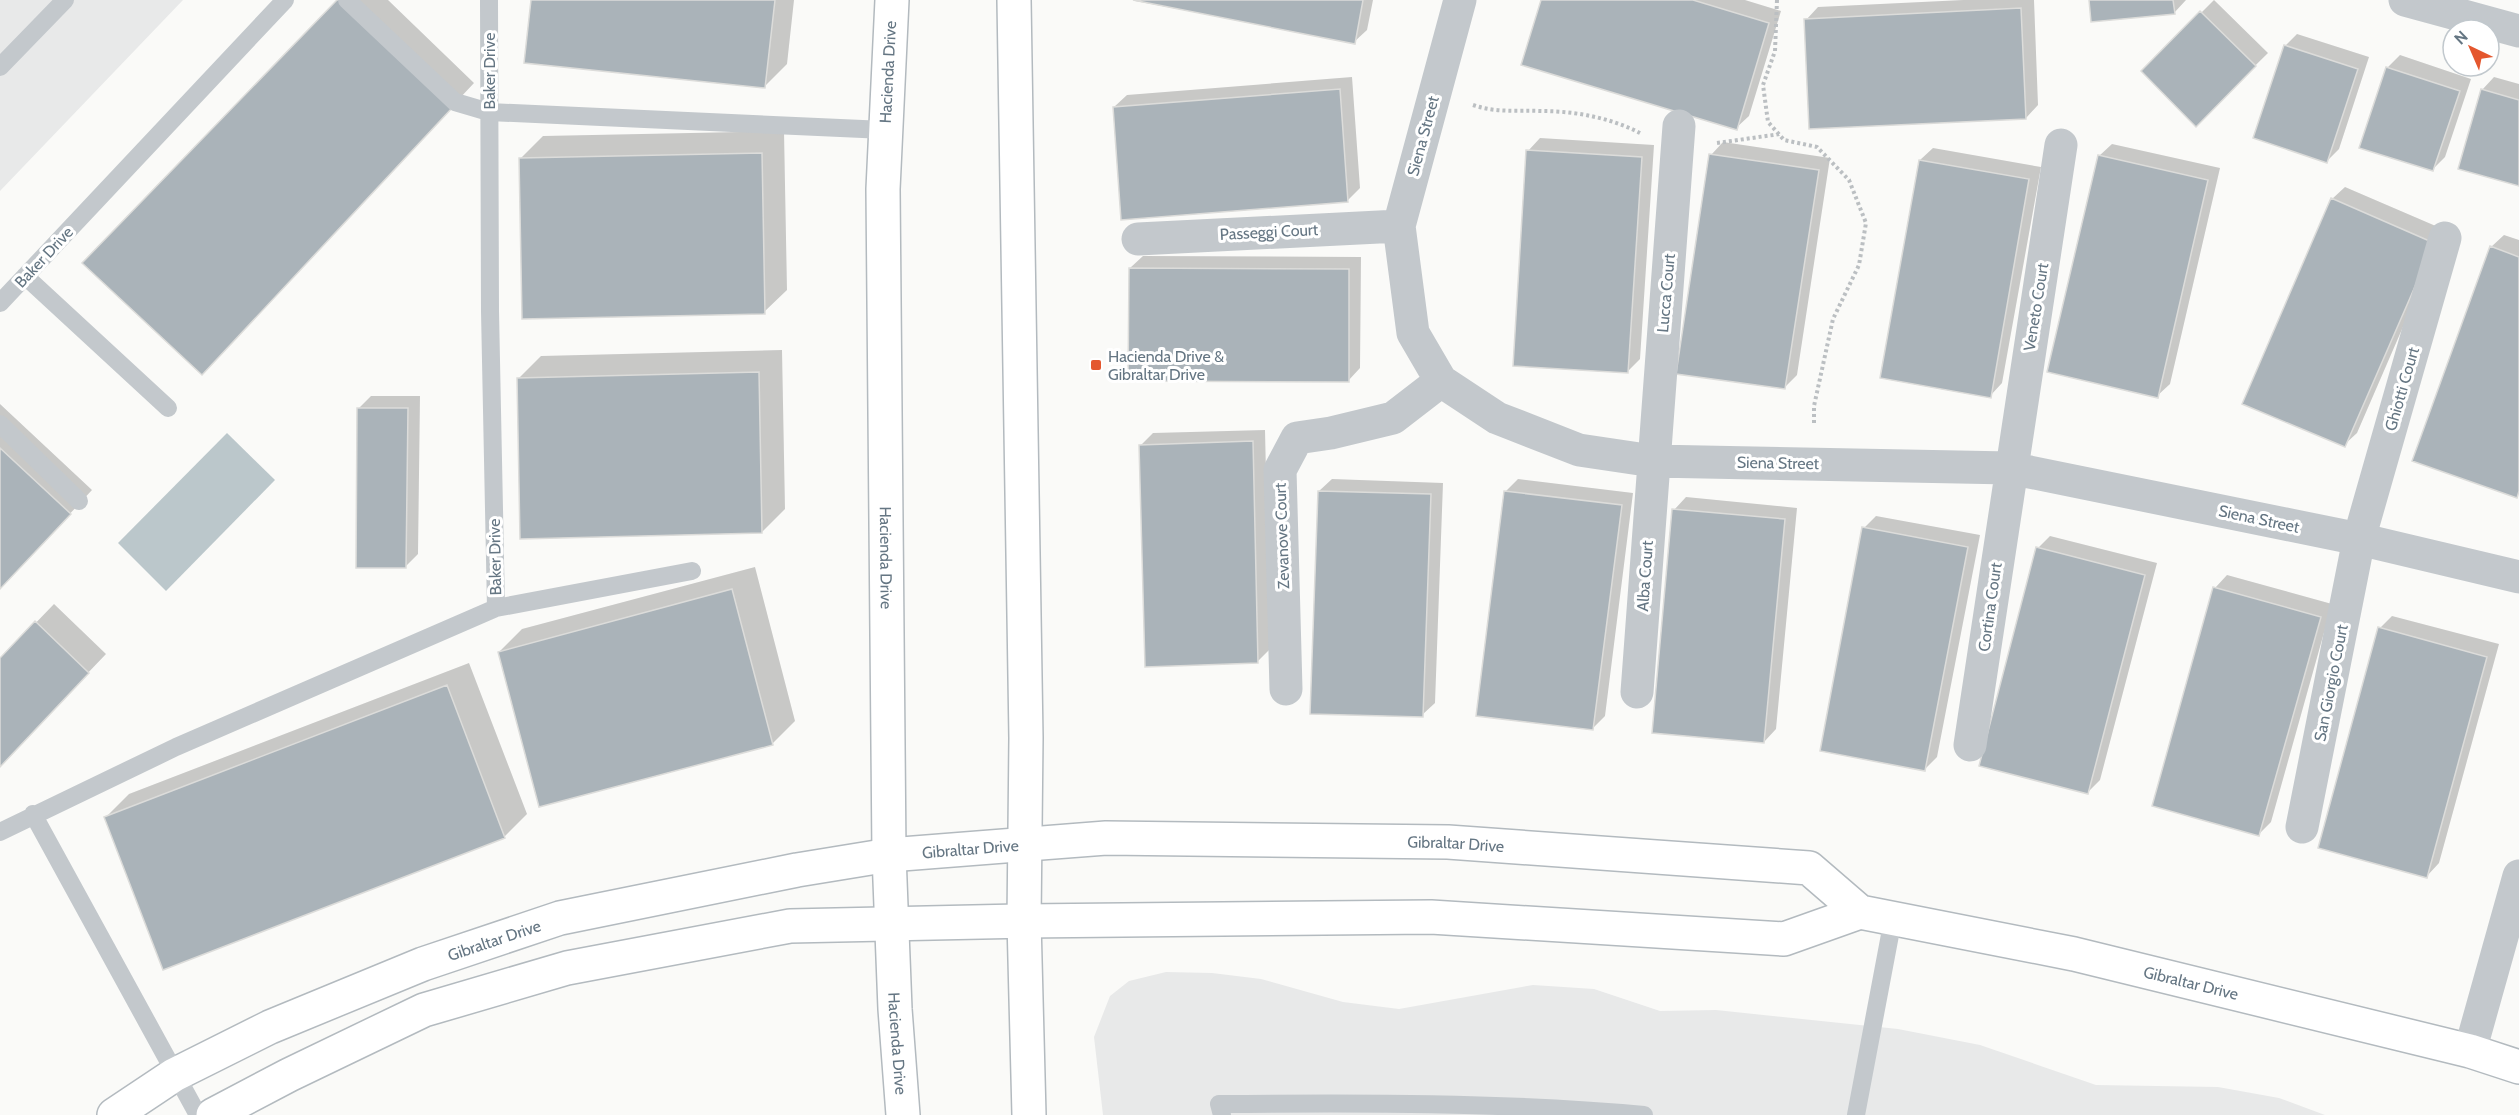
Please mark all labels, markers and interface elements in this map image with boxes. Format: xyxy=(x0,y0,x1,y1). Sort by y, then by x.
north arrow xyxy=(2441,18,2501,78)
street label: Hacienda Drive xyxy=(876,20,900,124)
text: N xyxy=(2450,27,2472,48)
street label: Baker Drive xyxy=(480,33,499,109)
street label: Siena Street xyxy=(1403,93,1443,178)
street label: Passeggi Court xyxy=(1219,220,1319,244)
street label: Baker Drive xyxy=(11,222,77,292)
street label: Lucca Court xyxy=(1653,252,1679,333)
street label: Veneto Court xyxy=(2020,261,2052,352)
street label: Ghiotti Court xyxy=(2381,344,2423,433)
place label: Hacienda Drive & Gibraltar Drive xyxy=(1108,347,1224,384)
marker: Hacienda Drive & Gibraltar Drive xyxy=(1089,358,1103,372)
street label: Siena Street xyxy=(1737,453,1820,473)
street label: Zevanove Court xyxy=(1271,482,1293,589)
street label: Siena Street xyxy=(2217,501,2302,537)
street label: Hacienda Drive xyxy=(876,506,896,609)
street label: Baker Drive xyxy=(485,518,505,596)
street label: Alba Court xyxy=(1633,539,1657,612)
street label: Cortina Court xyxy=(1974,561,2006,653)
street label: San Giorgio Court xyxy=(2310,622,2352,743)
street label: Gibraltar Drive xyxy=(1407,832,1505,856)
street label: Gibraltar Drive xyxy=(921,835,1019,862)
street label: Gibraltar Drive xyxy=(445,916,543,965)
street label: Gibraltar Drive xyxy=(2142,962,2240,1003)
street label: Hacienda Drive xyxy=(885,992,911,1096)

